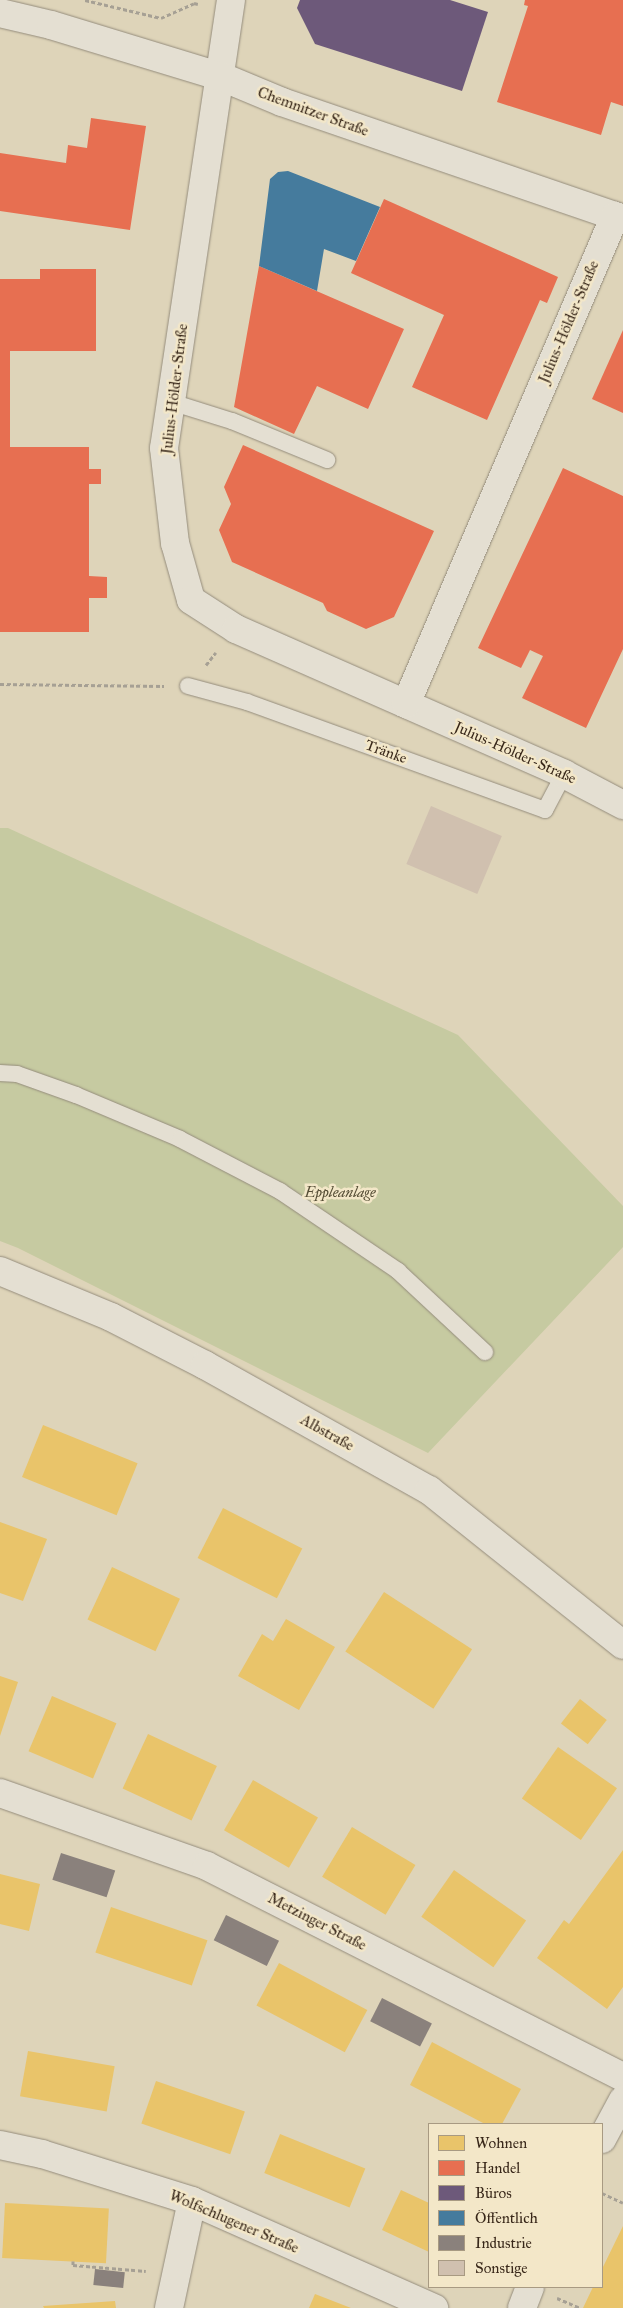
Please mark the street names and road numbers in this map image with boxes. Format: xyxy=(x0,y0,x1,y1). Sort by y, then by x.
street label: Chemnitzer Straße xyxy=(255,84,371,140)
street label: Julius-Hölder-Straße xyxy=(535,258,603,386)
street label: Julius-Hölder-Straße xyxy=(158,323,192,455)
street label: Julius-Hölder-Straße xyxy=(451,718,579,788)
street label: Tränke xyxy=(363,736,409,768)
street label: Albstraße xyxy=(297,1411,357,1455)
street label: Metzinger Straße xyxy=(265,1889,369,1955)
street label: Wolfschlugener Straße xyxy=(167,2187,301,2257)

